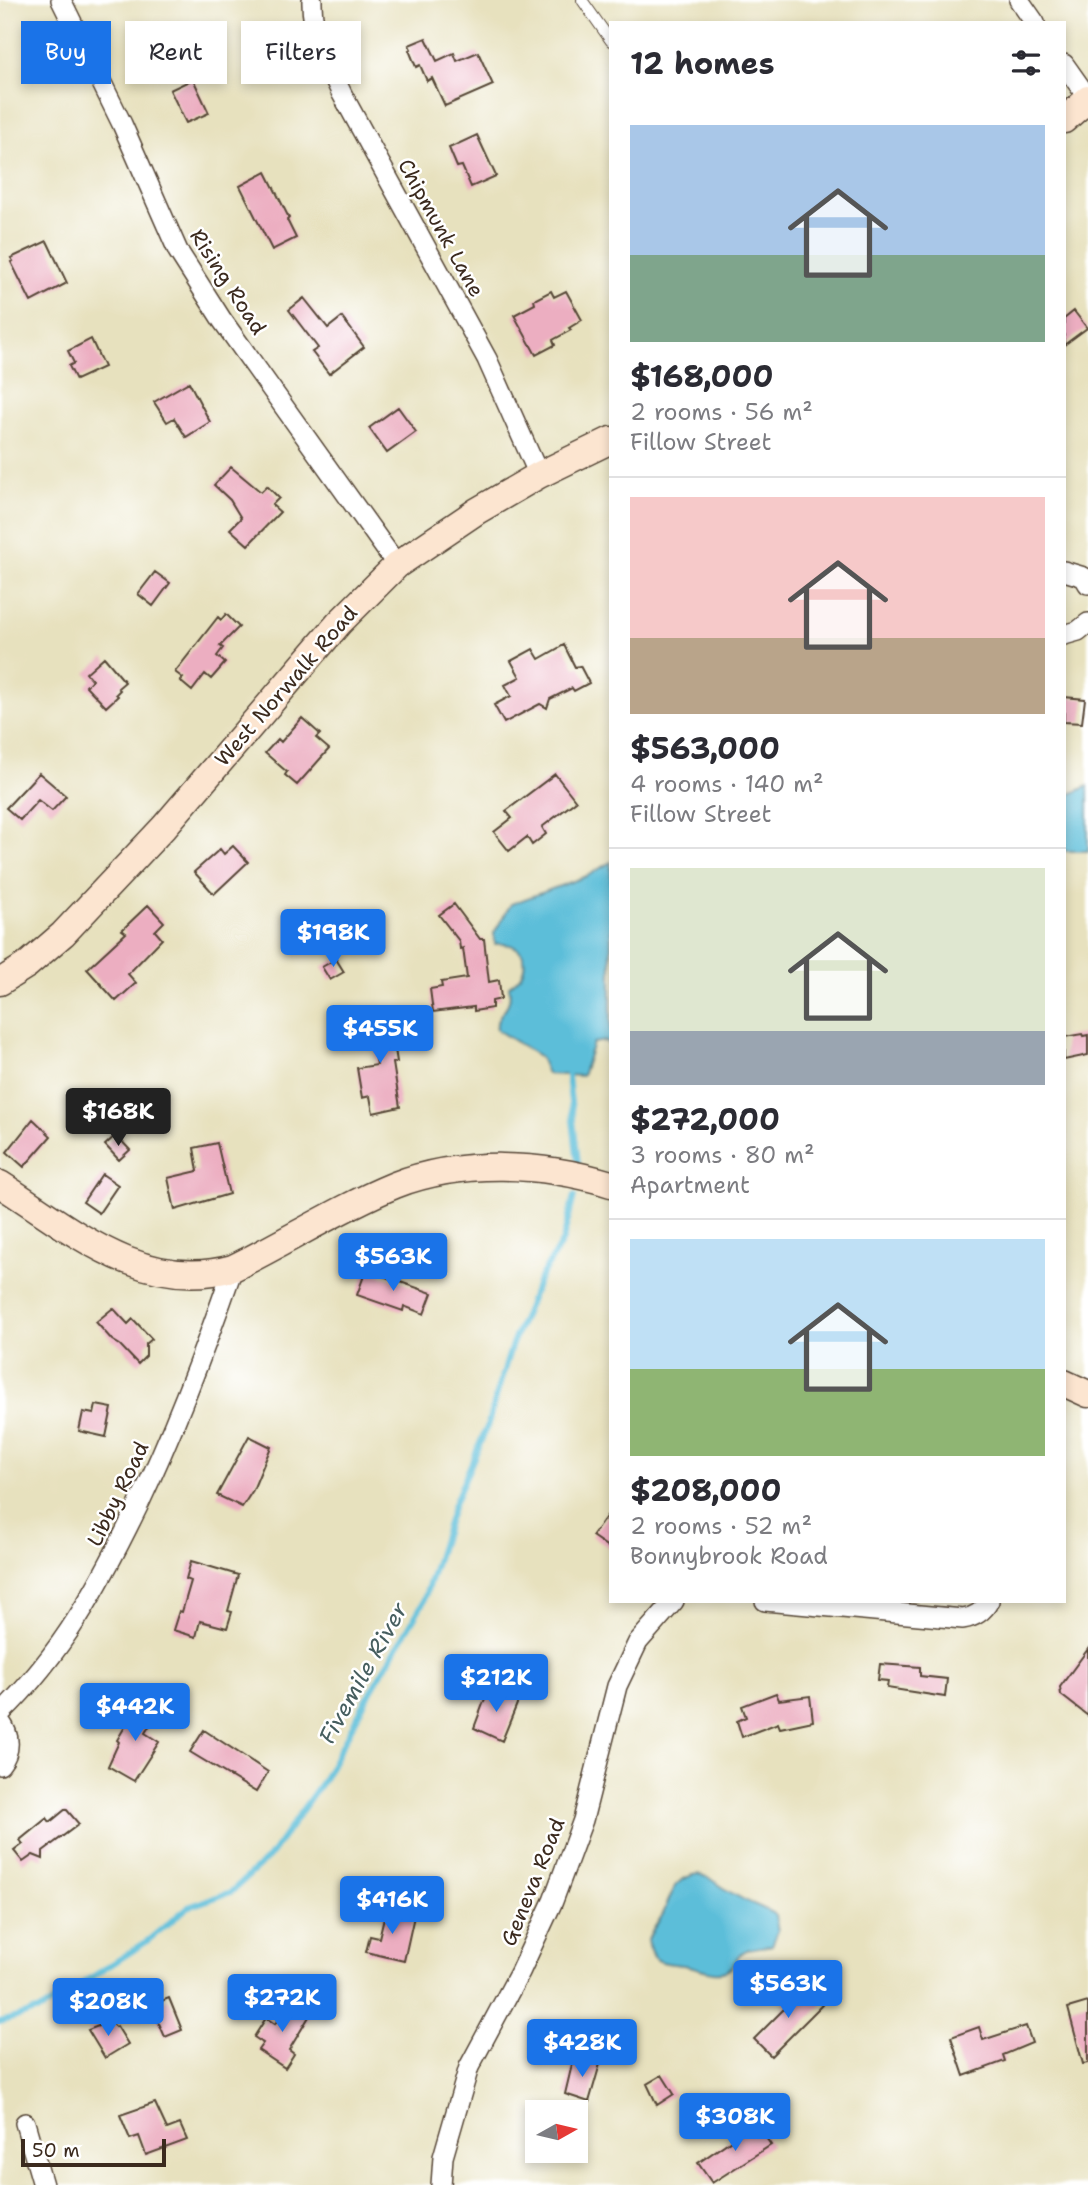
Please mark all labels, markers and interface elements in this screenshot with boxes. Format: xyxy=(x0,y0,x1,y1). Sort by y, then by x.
chip: Buy xyxy=(21,21,111,84)
chip: Rent xyxy=(125,21,227,84)
chip: Filters xyxy=(241,21,361,84)
text: 12 homes xyxy=(630,43,774,84)
icon: filters xyxy=(1007,44,1045,82)
street label: Chipmunk Lane xyxy=(391,154,491,302)
icon: home xyxy=(775,170,901,296)
street label: Rising Road xyxy=(183,224,273,340)
text: $168,000 xyxy=(630,356,774,397)
text: 2 rooms · 56 m² xyxy=(630,397,813,427)
text: Fillow Street xyxy=(630,427,772,457)
icon: home xyxy=(775,542,901,668)
street label: West Norwalk Road xyxy=(208,600,364,772)
text: $563,000 xyxy=(630,728,780,769)
text: 4 rooms · 140 m² xyxy=(630,769,824,799)
text: Fillow Street xyxy=(630,799,772,829)
pin: $198K xyxy=(284,909,382,969)
icon: home xyxy=(775,913,901,1039)
text: $198K xyxy=(297,917,370,947)
pin: $455K xyxy=(331,1006,429,1065)
text: $455K xyxy=(342,1013,418,1043)
pin: $168K xyxy=(69,1088,167,1148)
text: $168K xyxy=(82,1096,154,1126)
text: $272,000 xyxy=(630,1099,780,1140)
text: 3 rooms · 80 m² xyxy=(630,1140,815,1170)
text: Apartment xyxy=(630,1170,750,1200)
pin: $563K xyxy=(344,1234,442,1293)
text: $563K xyxy=(354,1241,432,1271)
icon: home xyxy=(775,1284,901,1410)
street label: Libby Road xyxy=(81,1437,155,1551)
text: $208,000 xyxy=(630,1470,782,1511)
text: 2 rooms · 52 m² xyxy=(630,1511,812,1541)
text: Bonnybrook Road xyxy=(630,1541,828,1571)
water label: Fivemile River xyxy=(312,1596,415,1749)
pin: $212K xyxy=(447,1654,545,1714)
text: $212K xyxy=(460,1662,532,1692)
pin: $442K xyxy=(86,1684,184,1743)
text: $442K xyxy=(96,1691,174,1721)
street label: Geneva Road xyxy=(495,1814,571,1950)
pin: $416K xyxy=(343,1876,441,1936)
text: $416K xyxy=(356,1884,428,1914)
pin: $563K xyxy=(739,1960,837,2020)
text: $563K xyxy=(749,1968,827,1998)
pin: $272K xyxy=(233,1974,331,2034)
pin: $208K xyxy=(59,1979,157,2038)
text: $272K xyxy=(244,1982,320,2012)
text: $208K xyxy=(69,1986,147,2016)
pin: $428K xyxy=(533,2020,631,2079)
text: $428K xyxy=(543,2027,621,2057)
pin: $308K xyxy=(686,2094,784,2153)
north arrow xyxy=(525,2100,588,2163)
map controls xyxy=(525,2100,588,2163)
text: $308K xyxy=(695,2101,775,2131)
scale bar xyxy=(21,2136,166,2168)
text: 50 m xyxy=(32,2138,80,2163)

